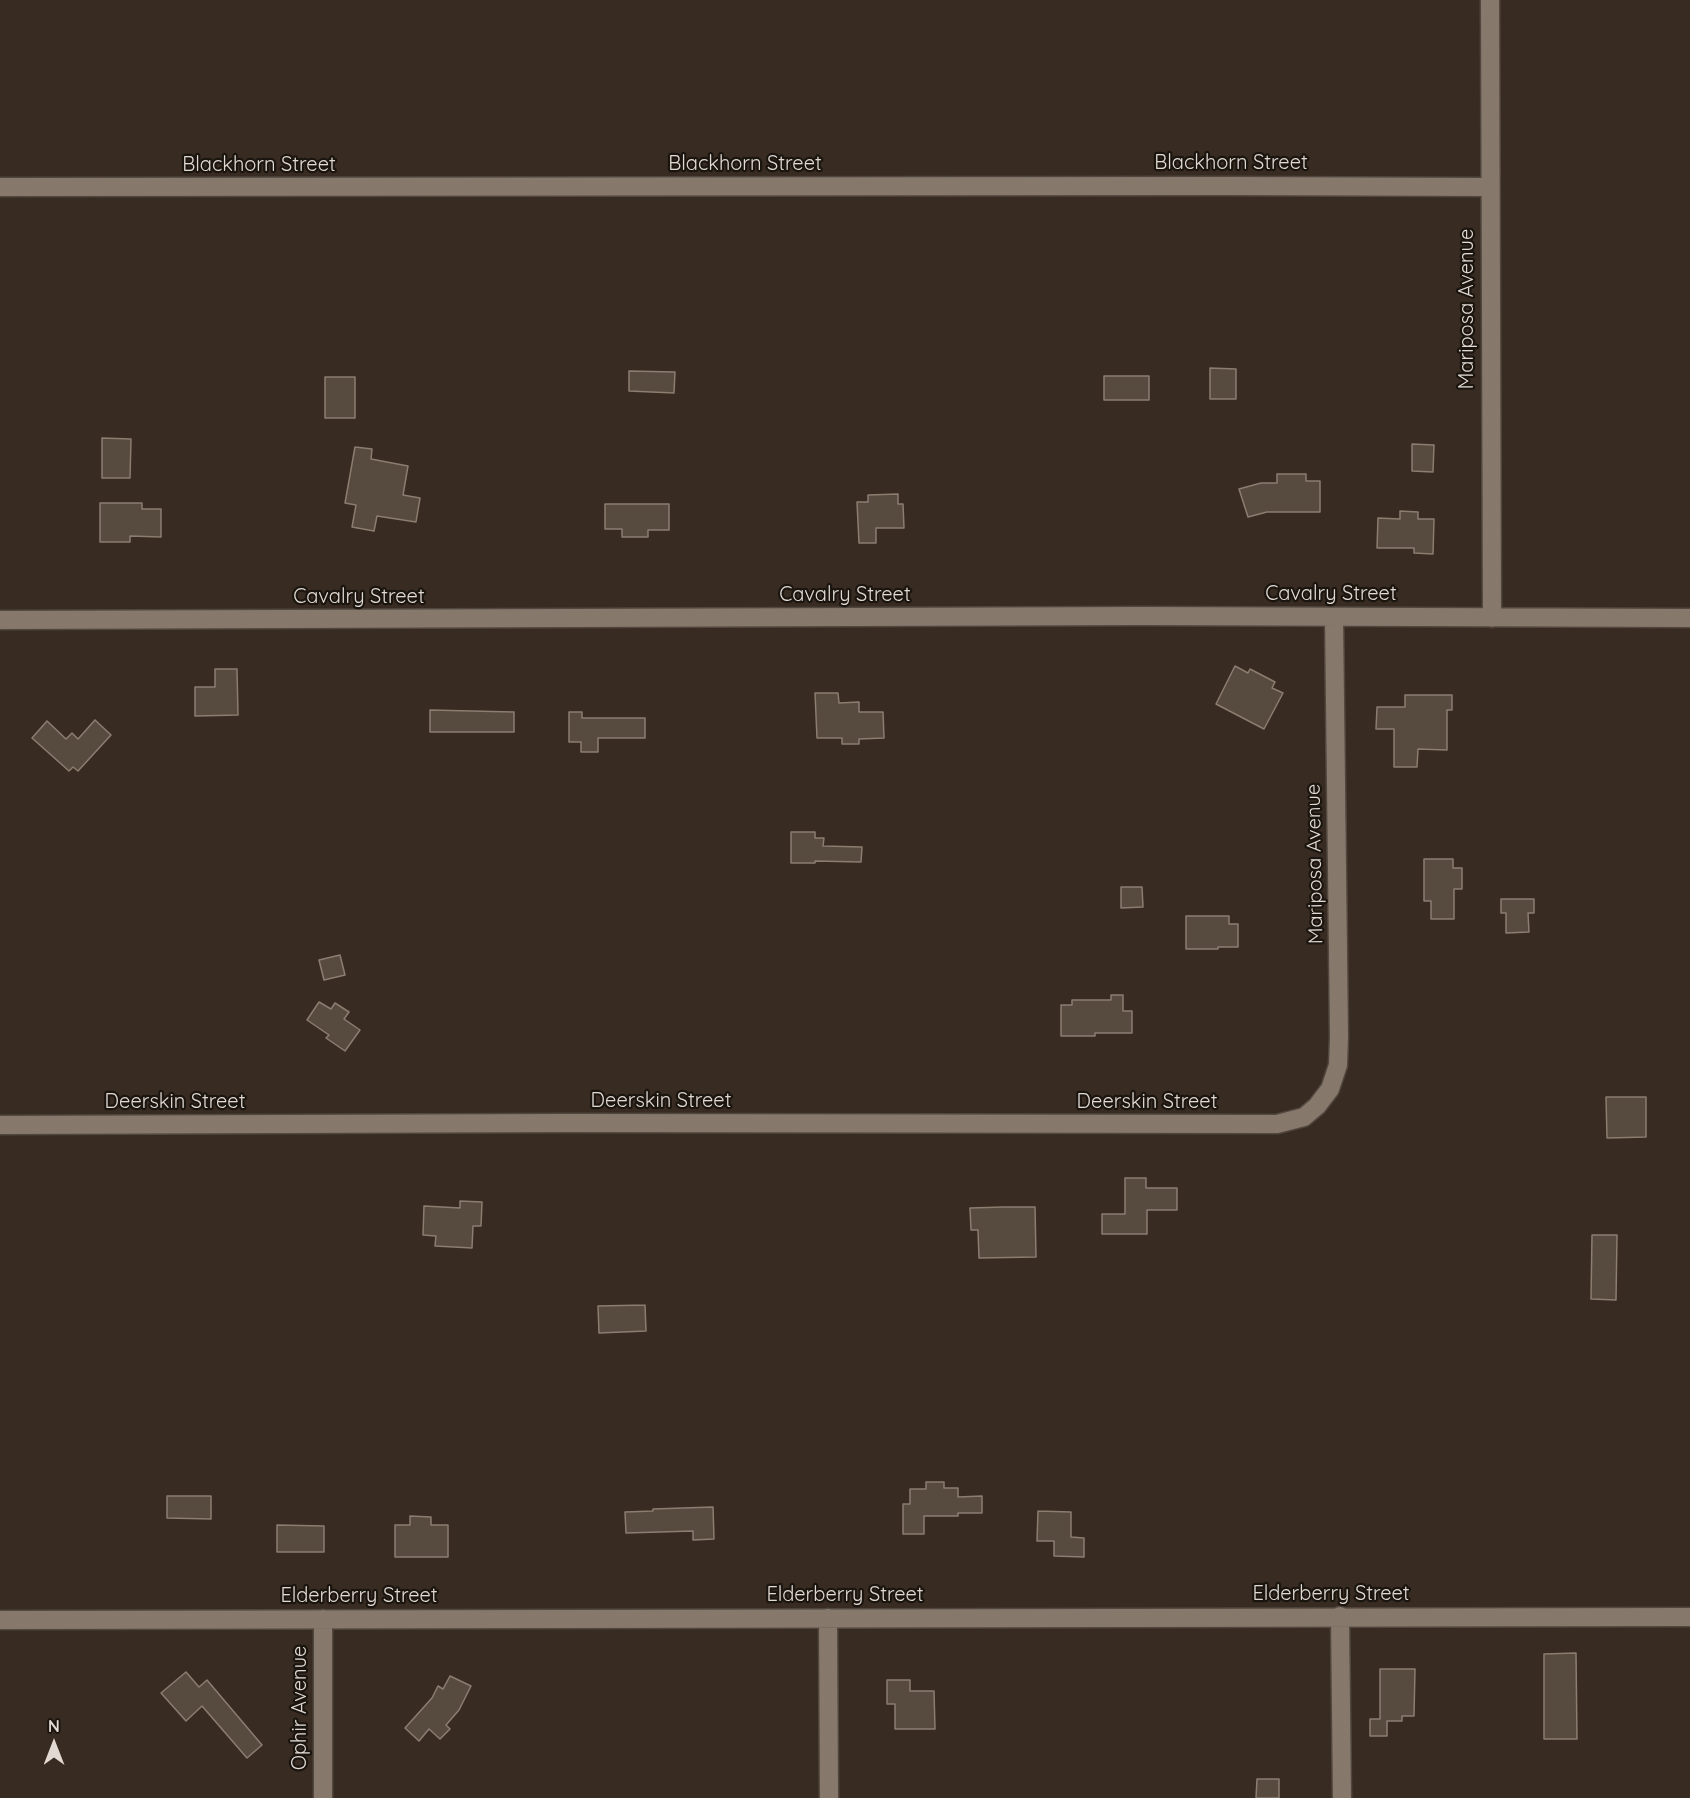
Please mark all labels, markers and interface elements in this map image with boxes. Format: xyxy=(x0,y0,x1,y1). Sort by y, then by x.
street label: Blackhorn Street xyxy=(1154,151,1308,175)
street label: Blackhorn Street xyxy=(668,152,822,176)
street label: Blackhorn Street xyxy=(182,153,336,177)
street label: Mariposa Avenue xyxy=(1455,229,1479,389)
street label: Cavalry Street xyxy=(1265,582,1397,606)
street label: Cavalry Street xyxy=(779,583,911,607)
street label: Cavalry Street xyxy=(293,585,425,609)
street label: Mariposa Avenue xyxy=(1302,784,1328,944)
street label: Deerskin Street xyxy=(591,1089,731,1113)
street label: Deerskin Street xyxy=(105,1090,245,1114)
street label: Deerskin Street xyxy=(1077,1090,1217,1114)
street label: Elderberry Street xyxy=(1252,1582,1410,1606)
street label: Elderberry Street xyxy=(766,1583,924,1607)
street label: Elderberry Street xyxy=(280,1584,438,1608)
street label: Ophir Avenue xyxy=(288,1646,312,1770)
north arrow xyxy=(24,1714,84,1774)
text: N xyxy=(48,1716,60,1736)

